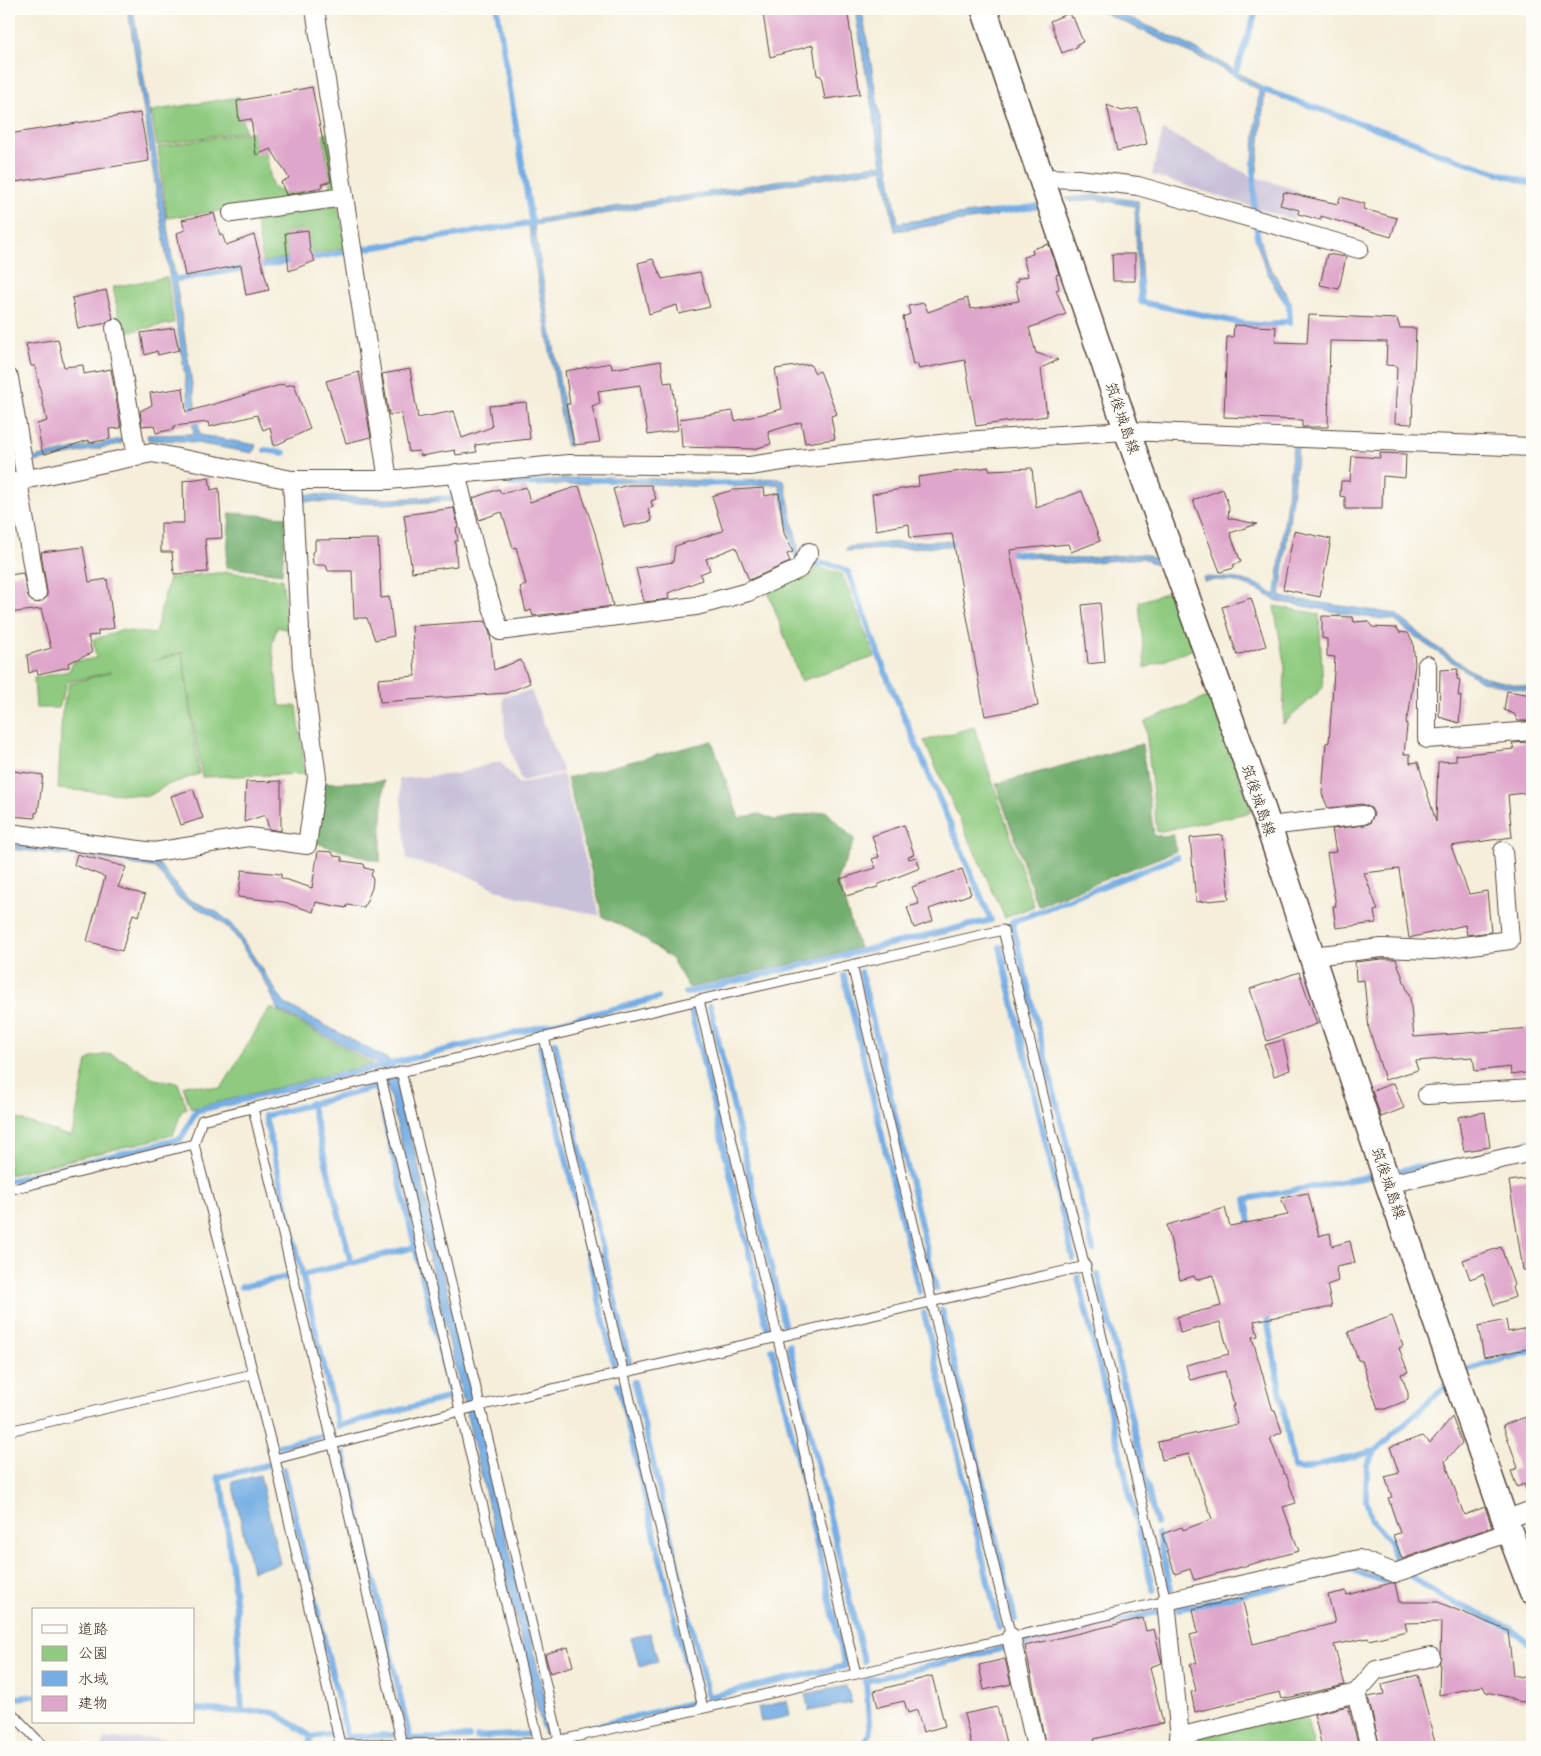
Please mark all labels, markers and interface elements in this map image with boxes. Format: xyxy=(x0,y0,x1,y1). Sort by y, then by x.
street label: 筑後城島線 xyxy=(1102,379,1144,457)
street label: 筑後城島線 xyxy=(1238,761,1280,839)
street label: 筑後城島線 xyxy=(1368,1144,1410,1222)
legend xyxy=(32,1608,195,1724)
text: 道路 xyxy=(78,1619,108,1638)
text: 公園 xyxy=(78,1643,108,1662)
text: 水域 xyxy=(78,1669,108,1688)
text: 建物 xyxy=(78,1693,108,1712)

